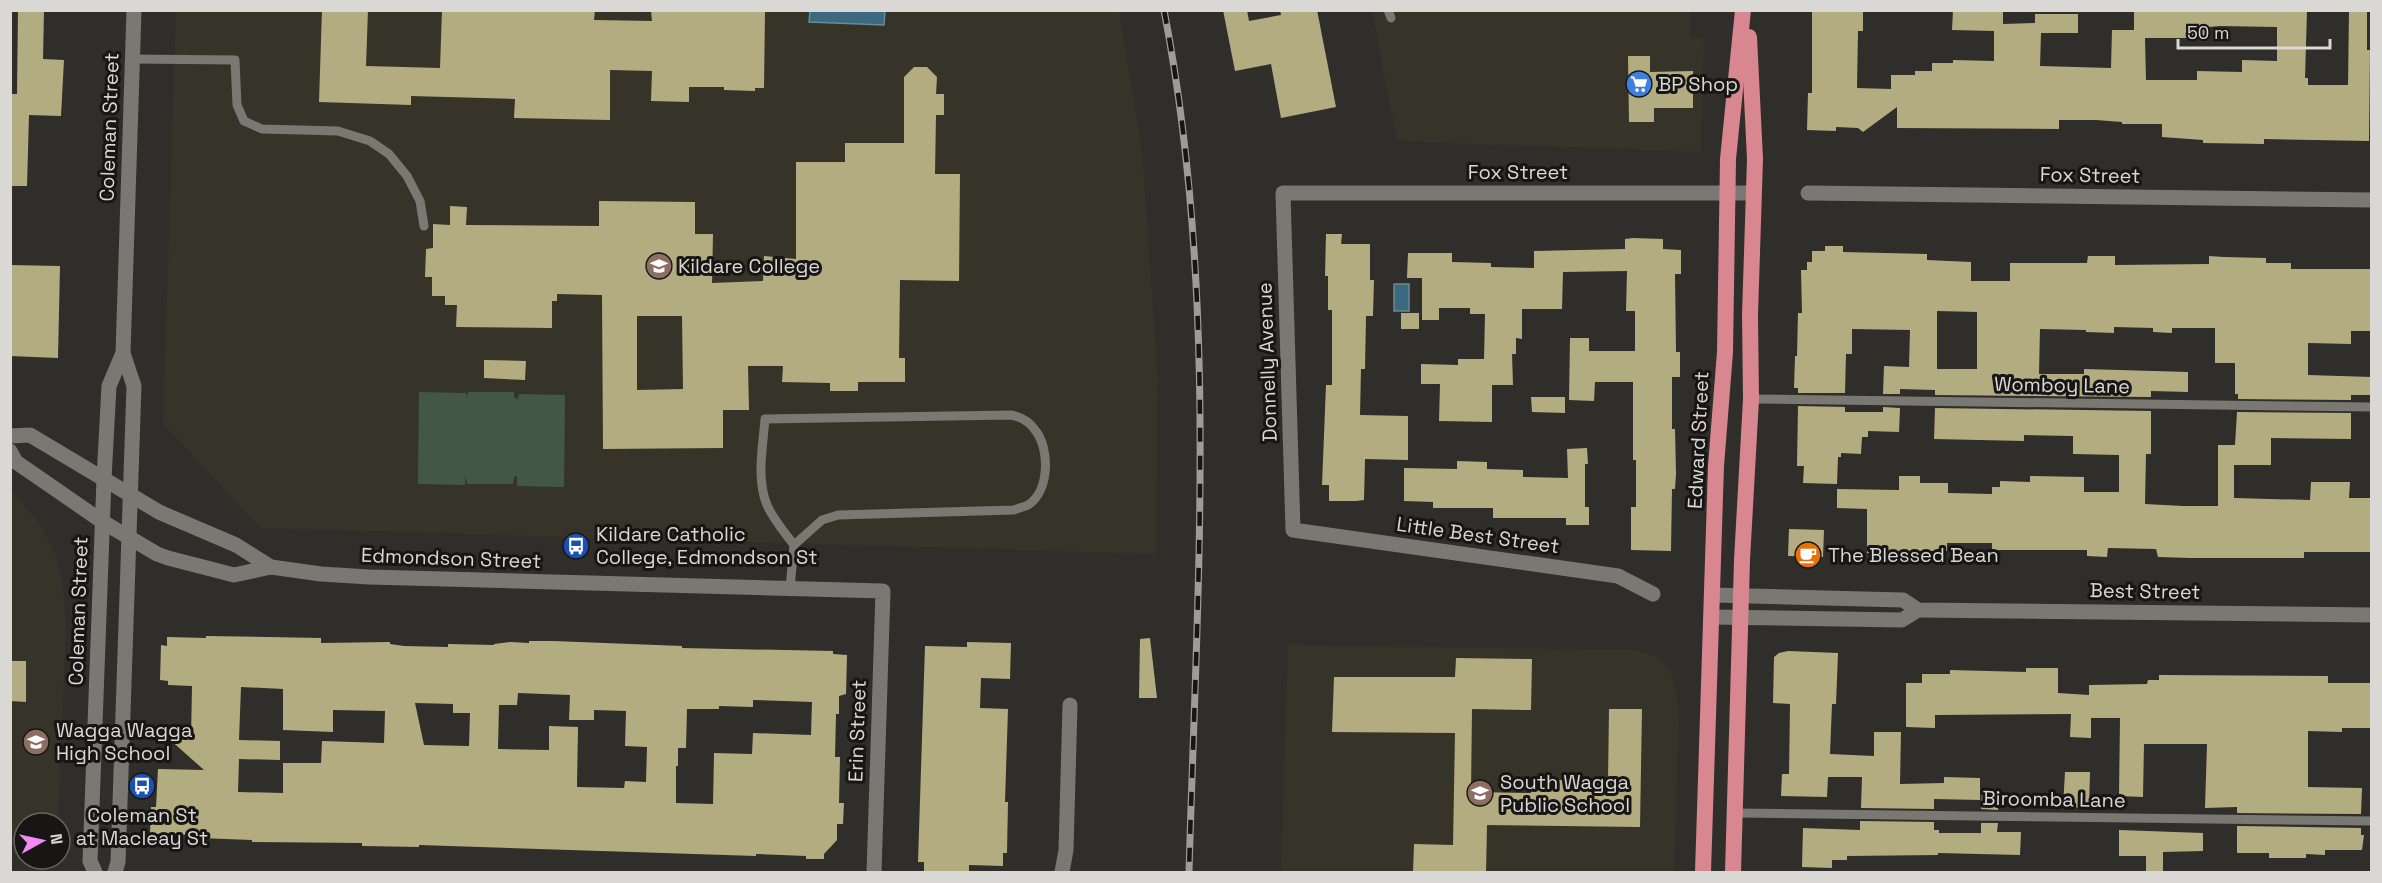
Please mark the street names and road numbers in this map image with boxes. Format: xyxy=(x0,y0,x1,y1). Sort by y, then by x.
street label: Coleman Street xyxy=(93,52,125,202)
street label: Fox Street xyxy=(1468,159,1568,185)
street label: Fox Street xyxy=(2040,161,2140,189)
street label: Donnelly Avenue xyxy=(1251,282,1283,442)
street label: Edward Street xyxy=(1681,371,1715,509)
street label: Womboy Lane xyxy=(1994,371,2130,399)
street label: Little Best Street xyxy=(1395,511,1561,559)
street label: Coleman Street xyxy=(62,536,94,686)
street label: Edmondson Street xyxy=(360,542,542,574)
street label: Best Street xyxy=(2089,577,2201,605)
street label: Erin Street xyxy=(842,679,872,783)
street label: Biroomba Lane xyxy=(1982,785,2126,813)

